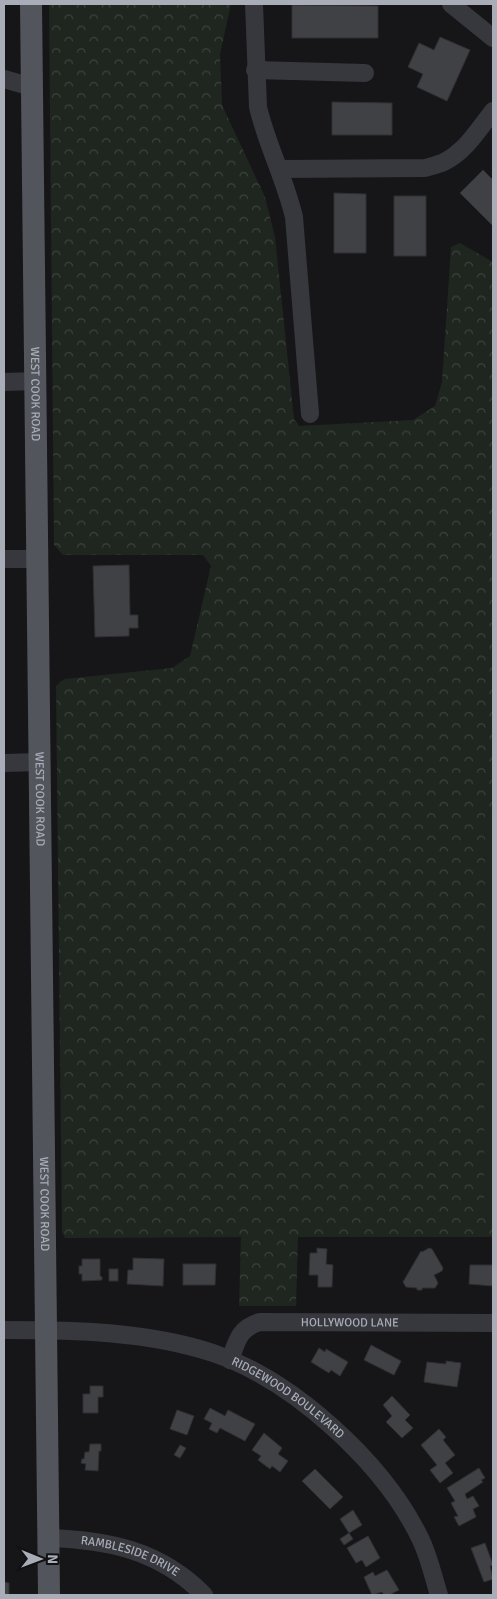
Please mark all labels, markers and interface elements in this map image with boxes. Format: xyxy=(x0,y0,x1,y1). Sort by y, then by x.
street label: WEST COOK ROAD xyxy=(27,347,43,442)
street label: WEST COOK ROAD xyxy=(31,752,48,847)
street label: WEST COOK ROAD xyxy=(36,1157,52,1252)
street label: HOLLYWOOD LANE xyxy=(301,1315,399,1331)
street label: RIDGEWOOD BOULEVARD xyxy=(229,1354,347,1442)
street label: RAMBLESIDE DRIVE xyxy=(80,1533,182,1580)
north arrow xyxy=(15,1534,65,1584)
text: N xyxy=(44,1554,61,1564)

